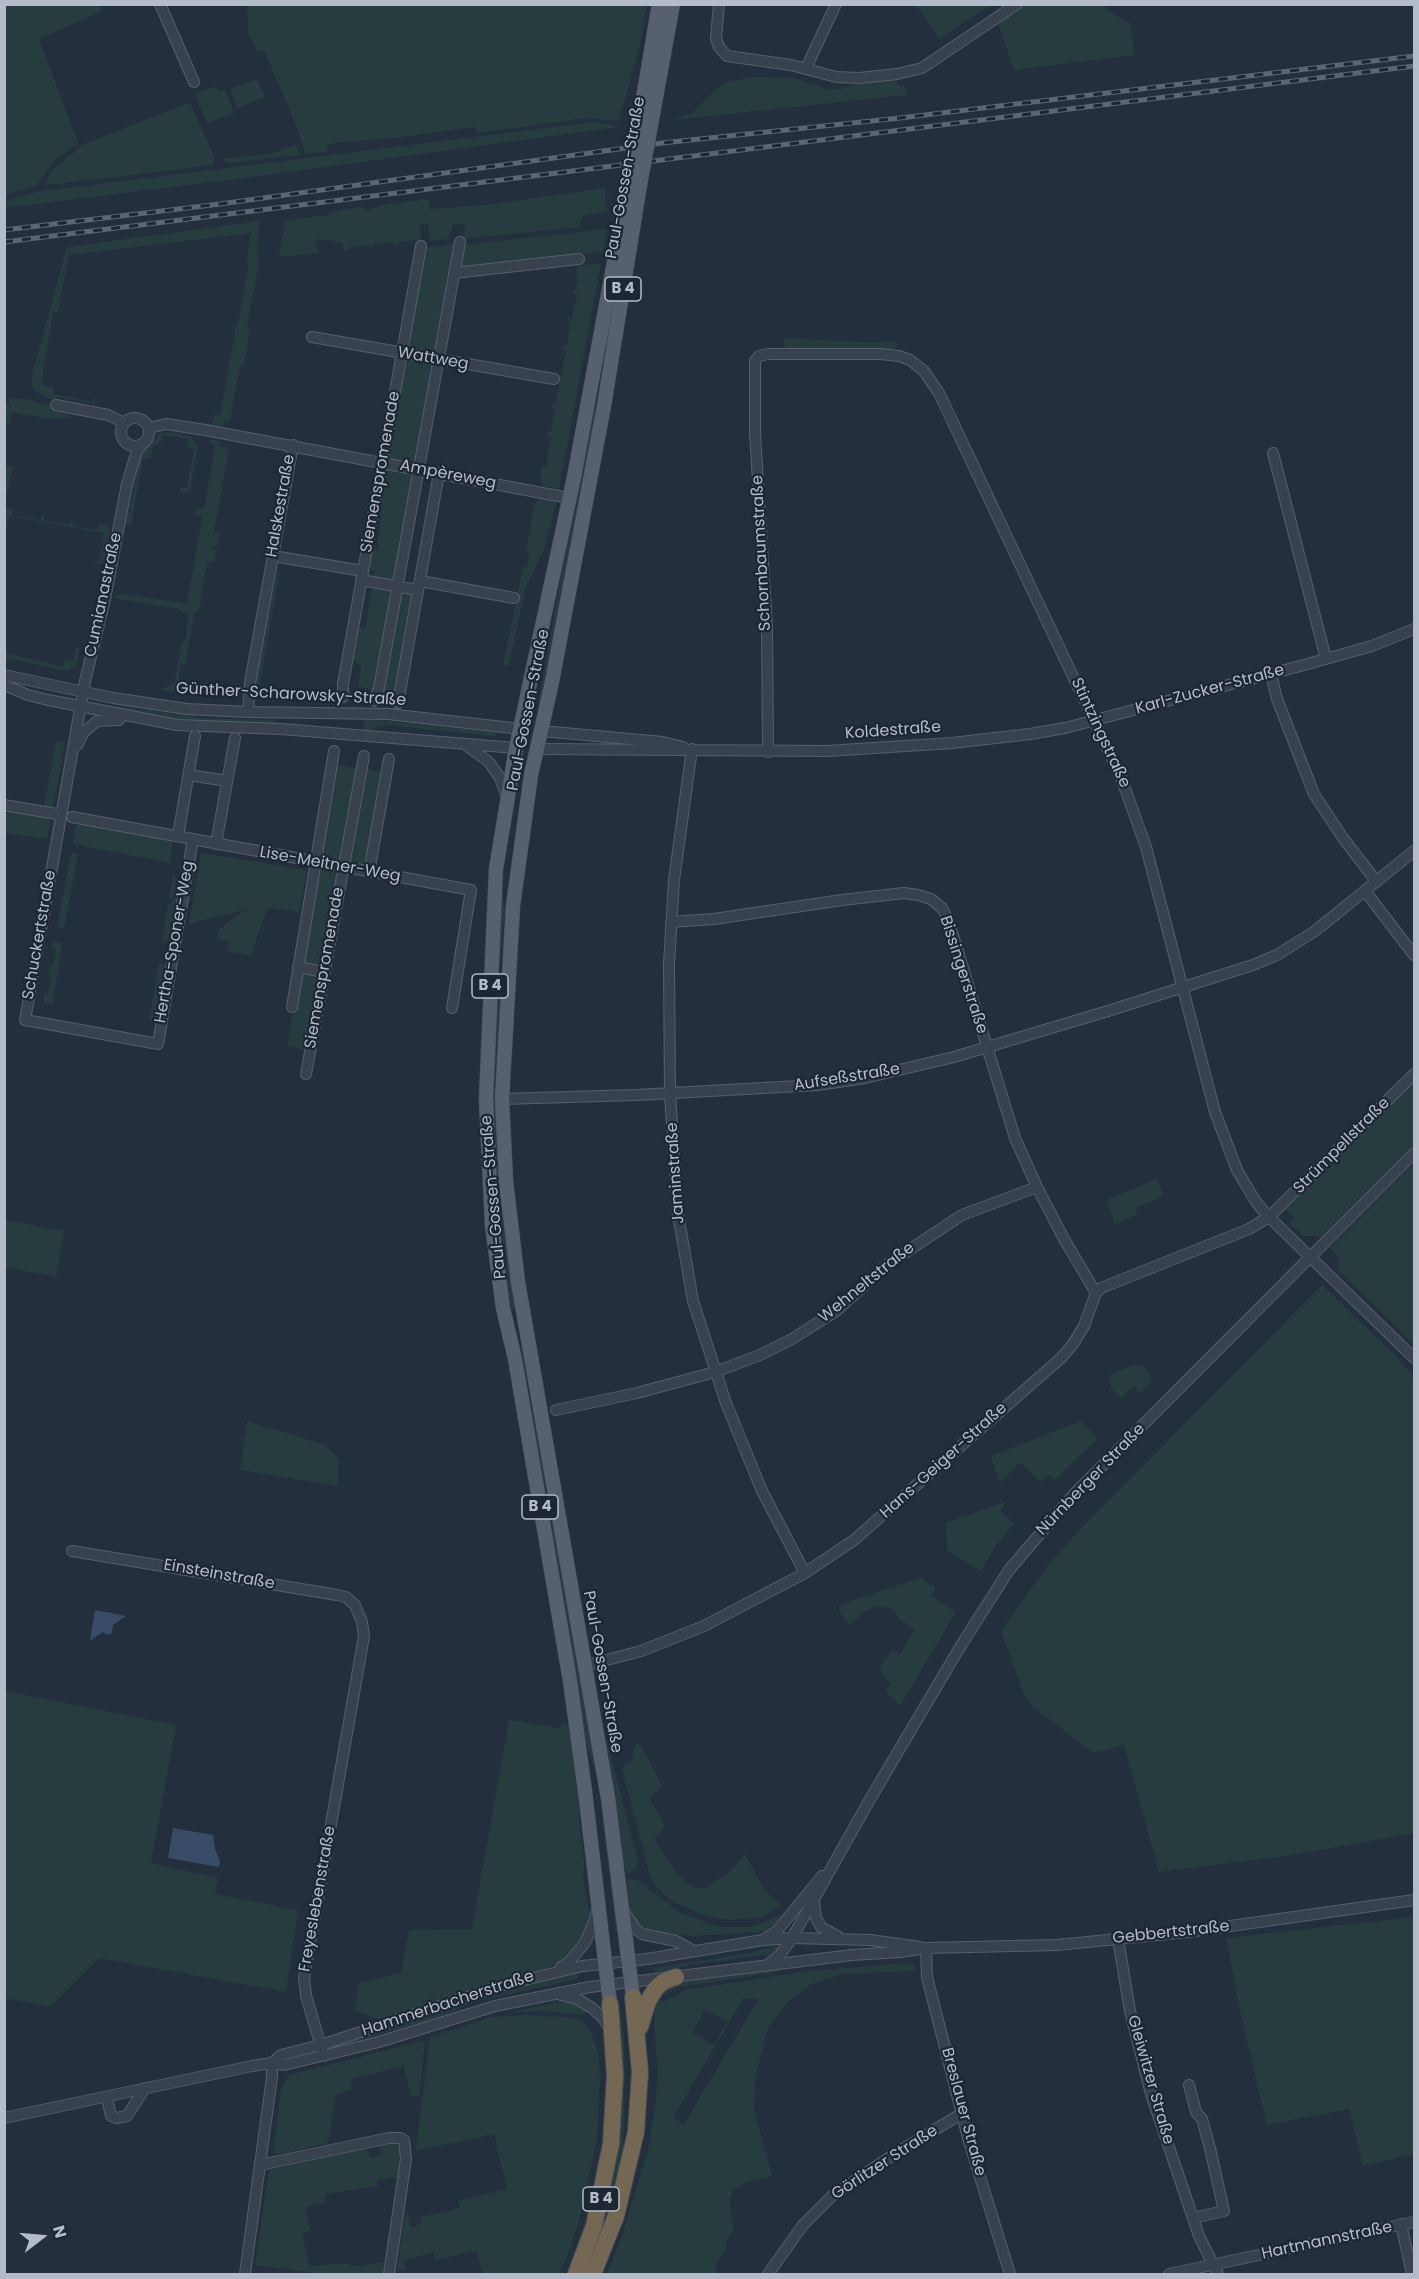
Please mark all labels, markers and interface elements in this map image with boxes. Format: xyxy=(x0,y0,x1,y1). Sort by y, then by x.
street label: Paul-Gossen-Straße xyxy=(602,95,650,261)
road number: B 4 xyxy=(605,277,641,301)
street label: Wattweg xyxy=(396,343,470,375)
street label: Siemenspromenade xyxy=(357,390,405,554)
street label: Halskestraße xyxy=(263,453,299,559)
street label: Ampèreweg xyxy=(398,456,498,494)
street label: Schornbaumstraße xyxy=(748,475,776,631)
street label: Cumianastraße xyxy=(81,531,127,659)
street label: Paul-Gossen-Straße xyxy=(504,628,554,792)
street label: Karl-Zucker-Straße xyxy=(1133,661,1287,719)
street label: Stintzingstraße xyxy=(1066,675,1134,791)
street label: Günther-Scharowsky-Straße xyxy=(175,679,407,711)
street label: Koldestraße xyxy=(844,718,942,744)
street label: Lise-Meitner-Weg xyxy=(258,843,402,887)
street label: Hertha-Sponer-Weg xyxy=(151,859,199,1025)
street label: Schuckertstraße xyxy=(19,869,61,1001)
street label: Siemenspromenade xyxy=(301,886,349,1050)
street label: Bissingerstraße xyxy=(935,913,991,1037)
road number: B 4 xyxy=(472,974,508,998)
street label: Aufseßstraße xyxy=(793,1060,901,1096)
street label: Strümpellstraße xyxy=(1290,1094,1394,1198)
street label: Paul-Gossen-Straße xyxy=(477,1114,511,1280)
street label: Jaminstraße xyxy=(663,1122,689,1224)
street label: Wehneltstraße xyxy=(815,1239,919,1327)
street label: Hans-Geiger-Straße xyxy=(877,1399,1011,1523)
street label: Nürnberger Straße xyxy=(1033,1420,1149,1540)
road number: B 4 xyxy=(522,1495,558,1519)
street label: Einsteinstraße xyxy=(162,1556,276,1594)
street label: Paul-Gossen-Straße xyxy=(578,1589,626,1755)
street label: Freyeslebenstraße xyxy=(296,1825,340,1973)
street label: Gebbertstraße xyxy=(1112,1917,1230,1949)
street label: Hammerbacherstraße xyxy=(359,1967,537,2041)
street label: Gleiwitzer Straße xyxy=(1122,2013,1178,2147)
street label: Breslauer Straße xyxy=(937,2046,989,2178)
street label: Görlitzer Straße xyxy=(828,2122,942,2204)
road number: B 4 xyxy=(583,2187,619,2211)
north arrow xyxy=(12,2207,72,2267)
street label: Hartmannstraße xyxy=(1260,2218,1394,2264)
text: N xyxy=(47,2223,72,2241)

